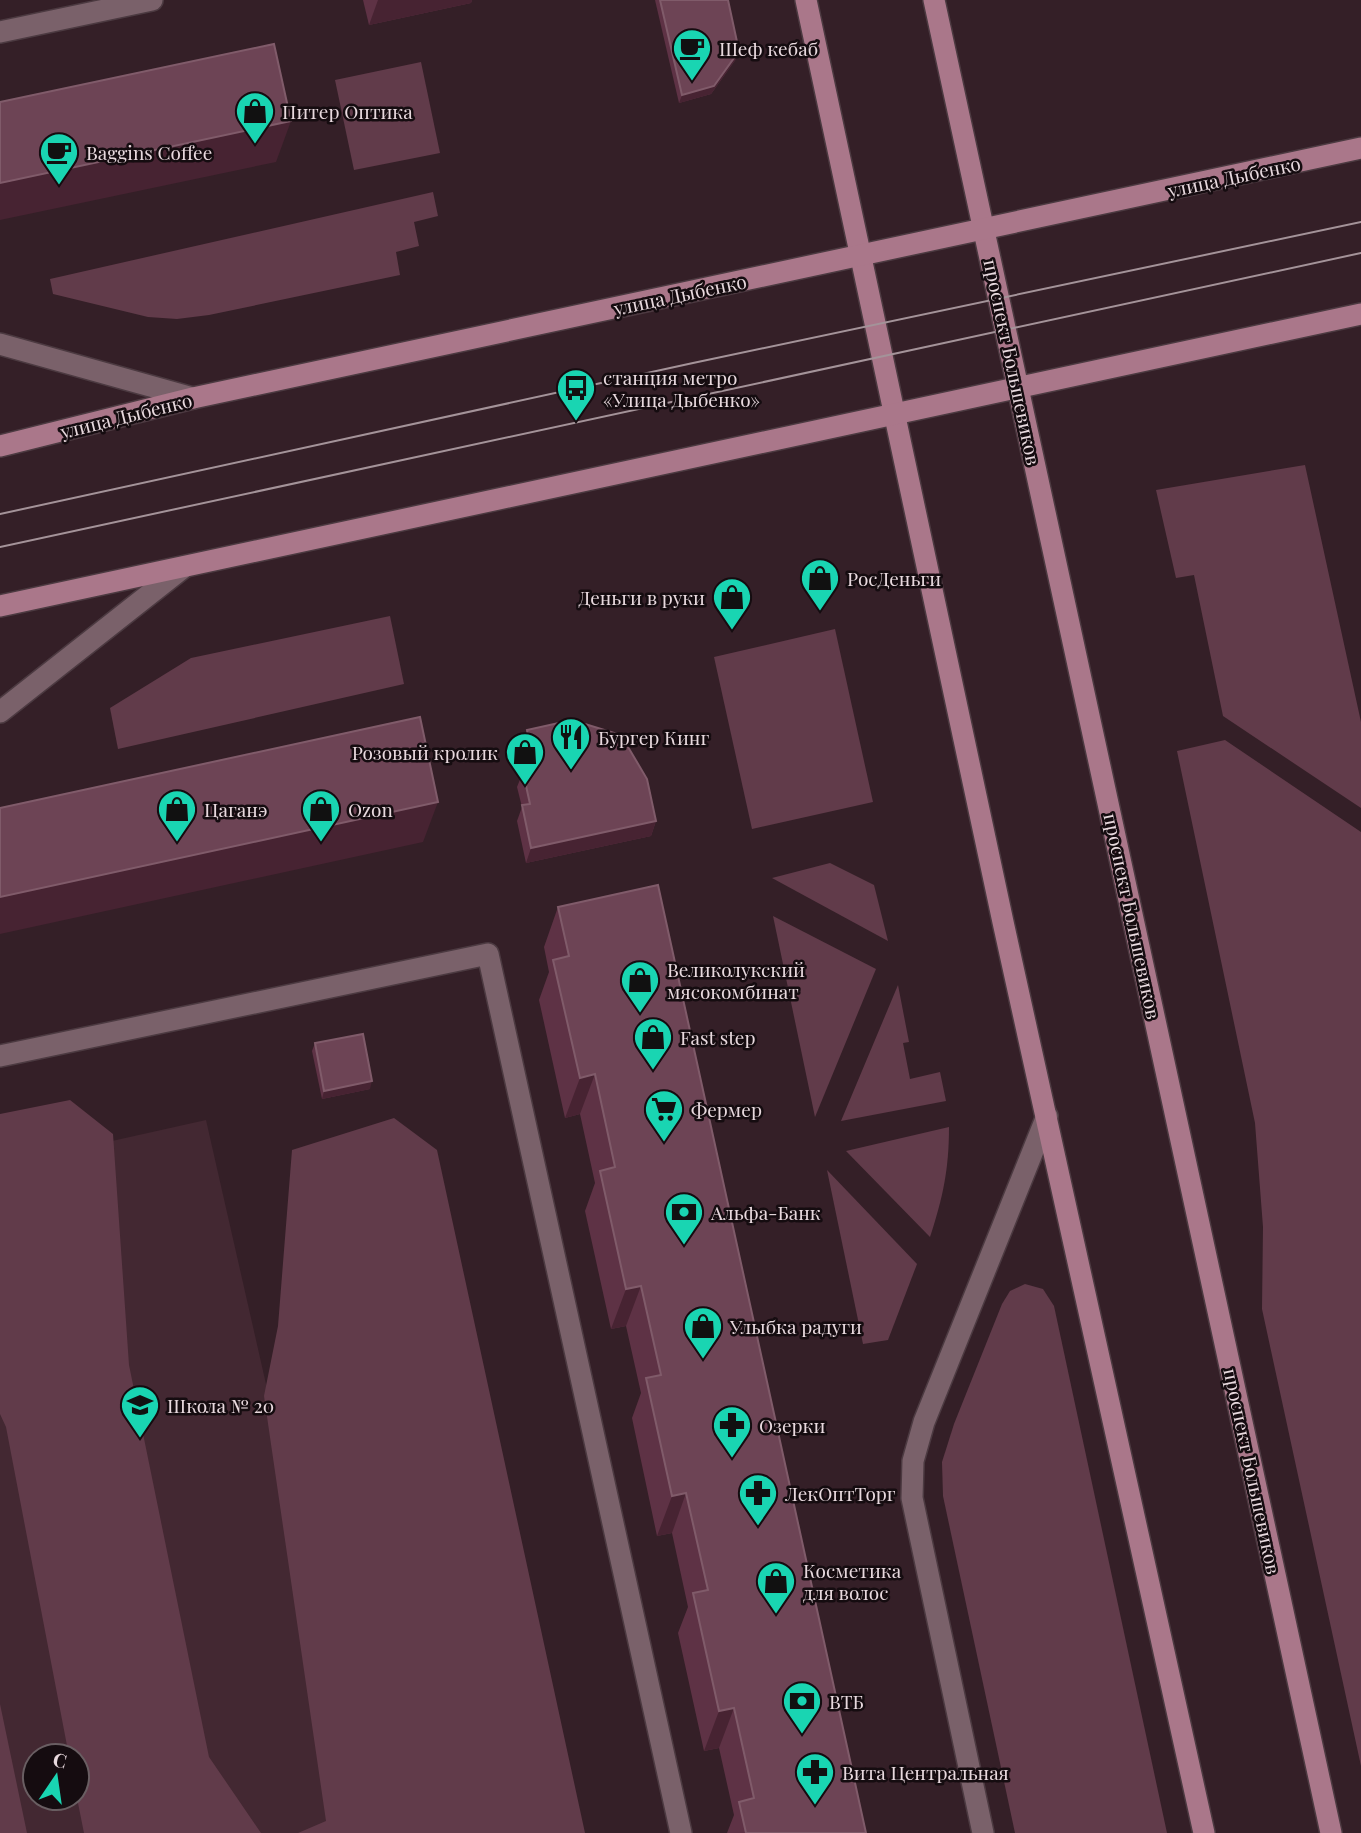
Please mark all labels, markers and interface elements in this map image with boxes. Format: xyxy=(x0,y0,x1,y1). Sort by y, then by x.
cafe icon: Шеф кебаб xyxy=(671,27,713,82)
place label: Шеф кебаб xyxy=(719,35,818,61)
shop icon: Питер Оптика xyxy=(234,90,276,145)
place label: Питер Оптика xyxy=(282,98,413,124)
cafe icon: Baggins Coffee xyxy=(38,131,80,186)
place label: Baggins Coffee xyxy=(86,139,212,165)
street label: улица Дыбенко xyxy=(1164,149,1303,203)
street label: проспект Большевиков xyxy=(978,257,1048,467)
street label: улица Дыбенко xyxy=(610,267,749,321)
place label: станция метро «Улица Дыбенко» xyxy=(603,364,760,412)
bus stop icon: станция метро «Улица Дыбенко» xyxy=(555,367,597,422)
street label: улица Дыбенко xyxy=(56,386,195,444)
shop icon: РосДеньги xyxy=(799,557,841,612)
place label: РосДеньги xyxy=(847,565,941,591)
shop icon: Деньги в руки xyxy=(711,576,753,631)
place label: Деньги в руки xyxy=(578,584,705,610)
restaurant icon: Бургер Кинг xyxy=(550,716,592,771)
place label: Бургер Кинг xyxy=(598,724,709,750)
shop icon: Розовый кролик xyxy=(504,731,546,786)
place label: Розовый кролик xyxy=(352,739,498,765)
shop icon: Цаганэ xyxy=(156,788,198,843)
shop icon: Ozon xyxy=(300,788,342,843)
place label: Цаганэ xyxy=(204,796,267,822)
place label: Ozon xyxy=(348,796,394,822)
street label: проспект Большевиков xyxy=(1098,811,1168,1021)
place label: Великолукский мясокомбинат xyxy=(667,956,805,1004)
shop icon: Великолукский мясокомбинат xyxy=(619,959,661,1014)
shop icon: Fast step xyxy=(632,1016,674,1071)
place label: Fast step xyxy=(680,1024,756,1050)
supermarket icon: Фермер xyxy=(643,1088,685,1143)
place label: Фермер xyxy=(691,1096,762,1122)
bank icon: Альфа-Банк xyxy=(663,1191,705,1246)
place label: Альфа-Банк xyxy=(710,1199,821,1225)
shop icon: Улыбка радуги xyxy=(682,1305,724,1360)
place label: Улыбка радуги xyxy=(729,1313,862,1339)
street label: проспект Большевиков xyxy=(1218,1366,1288,1576)
school or university icon: Школа № 20 xyxy=(119,1384,161,1439)
place label: Школа № 20 xyxy=(167,1392,274,1418)
pharmacy icon: Озерки xyxy=(711,1404,753,1459)
place label: Озерки xyxy=(759,1412,825,1438)
pharmacy icon: ЛекОптТорг xyxy=(737,1472,779,1527)
place label: ЛекОптТорг xyxy=(784,1480,896,1506)
place label: Косметика для волос xyxy=(803,1557,902,1605)
shop icon: Косметика для волос xyxy=(755,1560,797,1615)
bank icon: ВТБ xyxy=(781,1680,823,1735)
place label: ВТБ xyxy=(829,1688,864,1714)
north arrow xyxy=(21,1742,91,1812)
text: С xyxy=(51,1745,70,1774)
pharmacy icon: Вита Центральная xyxy=(794,1751,836,1806)
place label: Вита Центральная xyxy=(842,1759,1009,1785)

